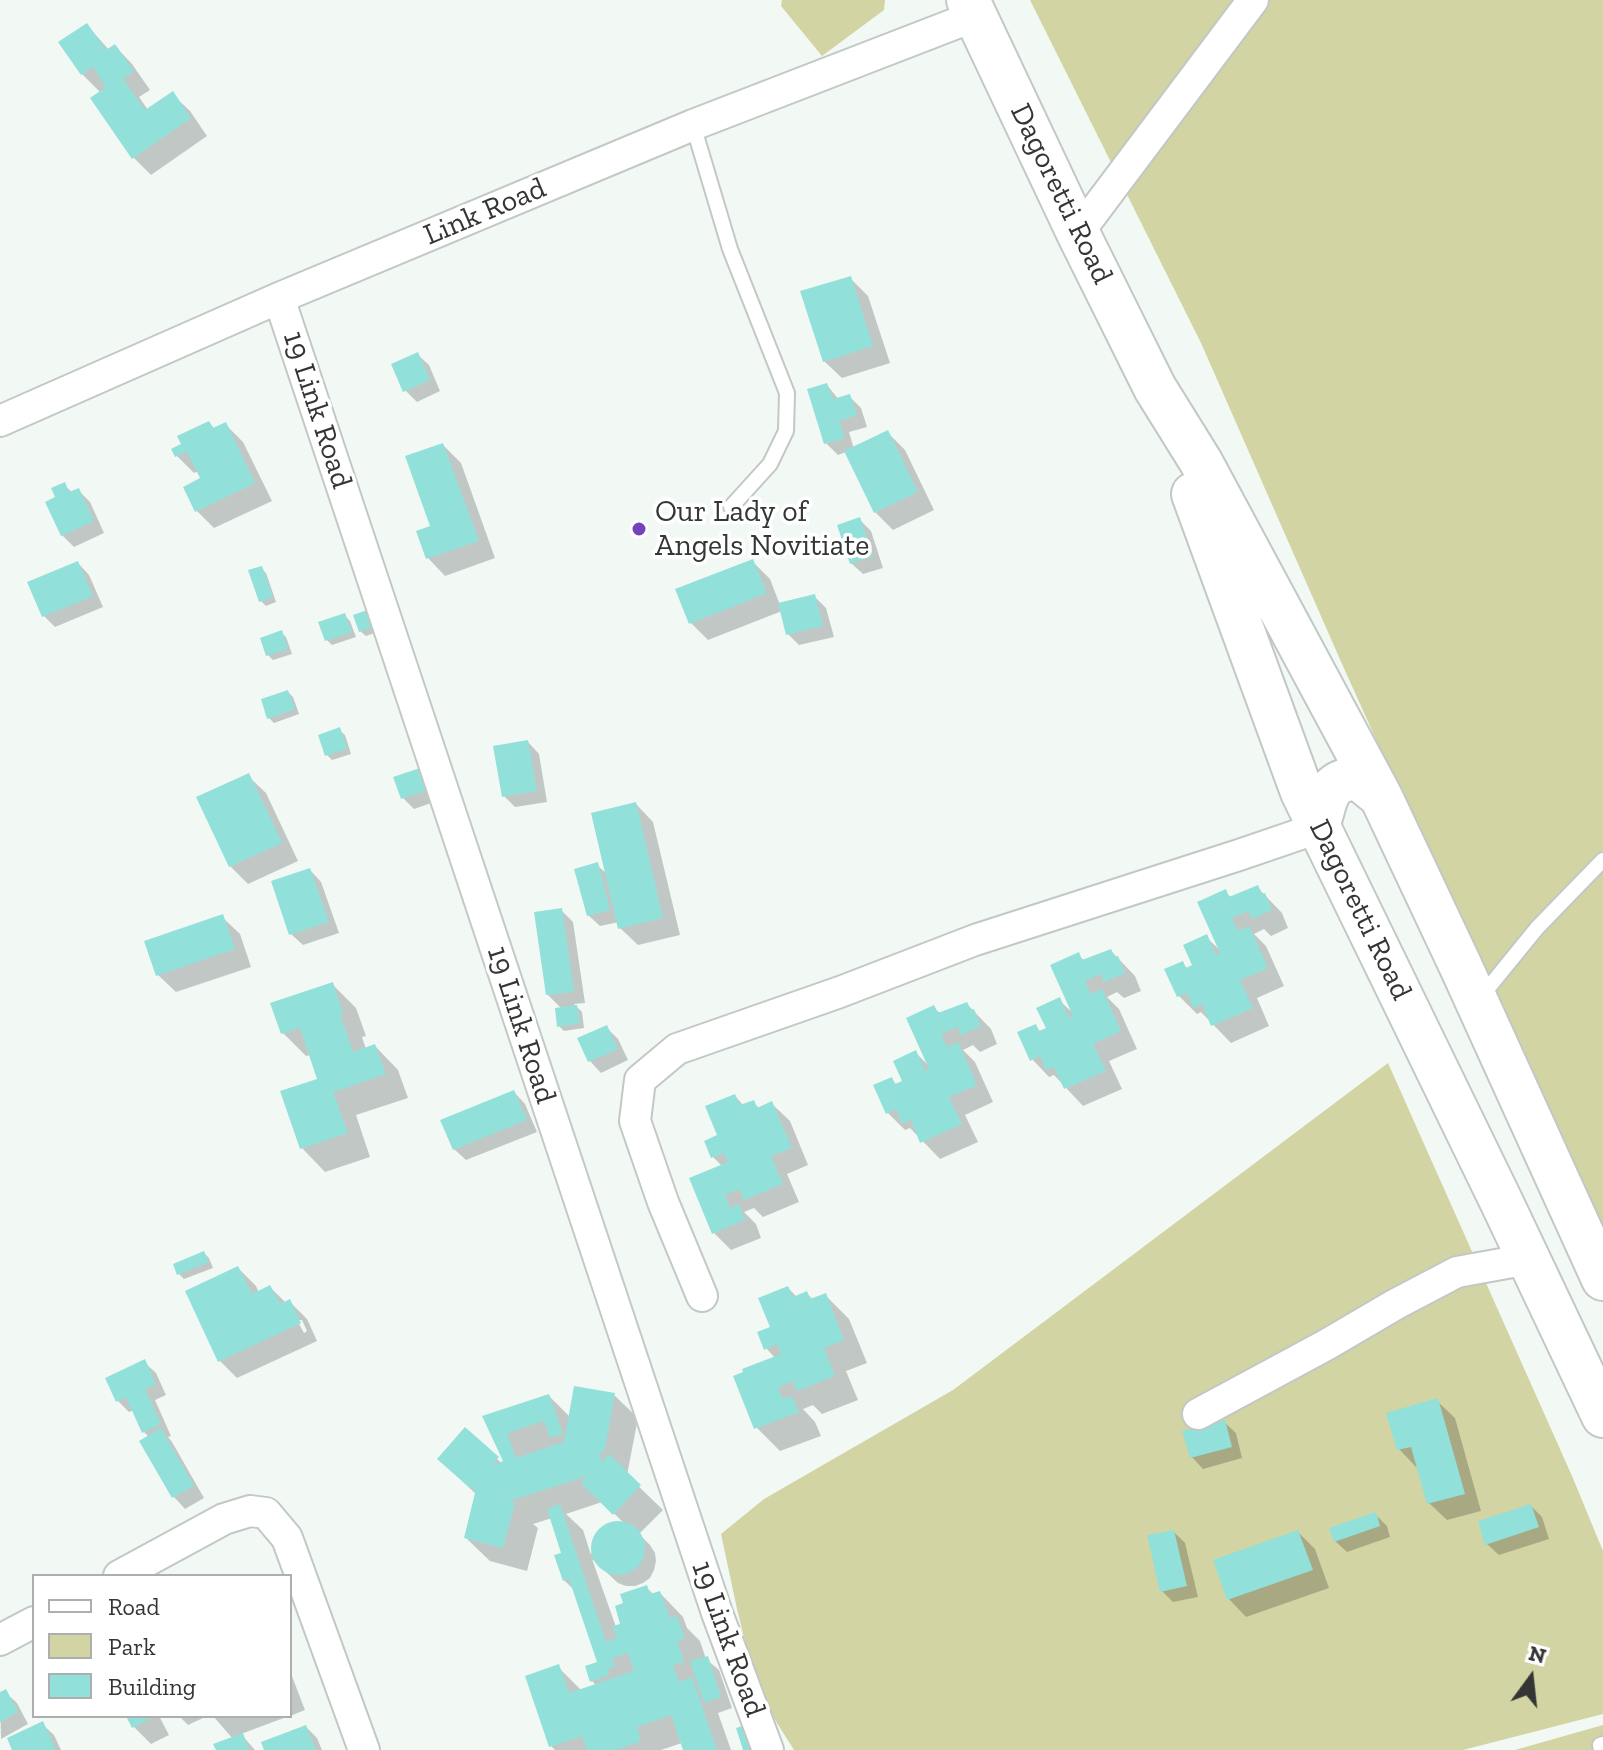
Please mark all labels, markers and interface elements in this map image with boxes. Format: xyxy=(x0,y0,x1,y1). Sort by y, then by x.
street label: Dagoretti Road xyxy=(1002,98,1120,290)
street label: Link Road xyxy=(419,170,551,254)
street label: 19 Link Road xyxy=(275,327,359,493)
place label: Our Lady of Angels Novitiate xyxy=(655,494,869,564)
marker: Our Lady of Angels Novitiate xyxy=(630,520,648,538)
street label: Dagoretti Road xyxy=(1301,814,1419,1006)
street label: 19 Link Road xyxy=(479,942,563,1108)
street label: 19 Link Road xyxy=(683,1556,773,1722)
legend xyxy=(32,1574,292,1718)
text: Road xyxy=(108,1592,160,1621)
text: Park xyxy=(108,1632,156,1661)
north arrow xyxy=(1491,1638,1571,1718)
text: N xyxy=(1526,1639,1549,1670)
text: Building xyxy=(108,1672,196,1701)

